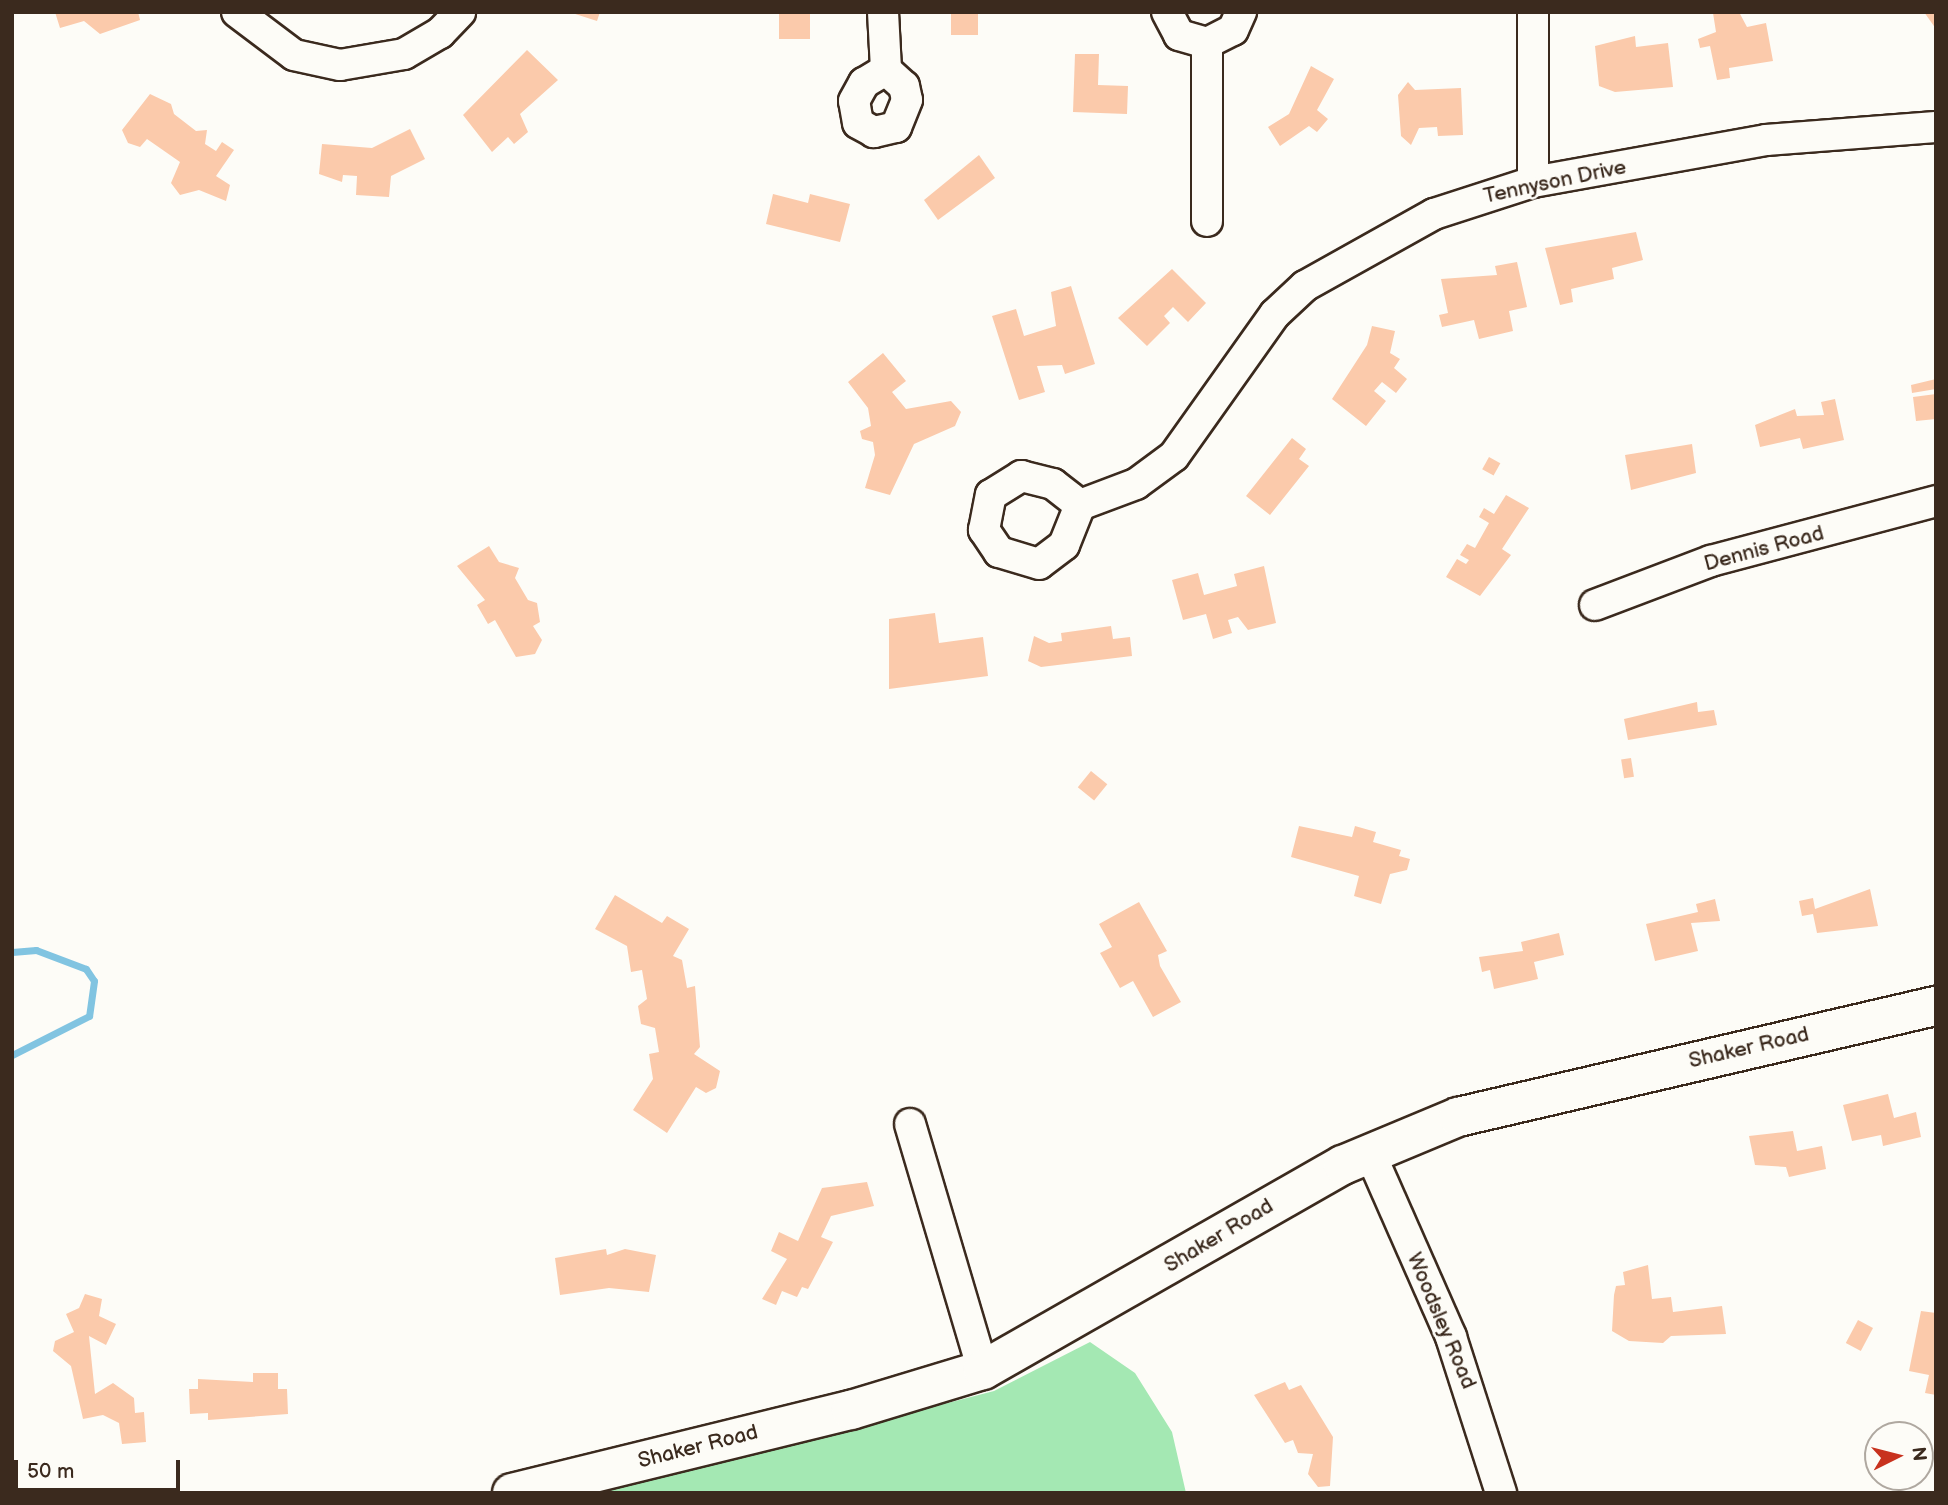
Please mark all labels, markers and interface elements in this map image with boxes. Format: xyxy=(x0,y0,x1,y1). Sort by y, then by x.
street label: Tennyson Drive xyxy=(1481,155,1629,209)
street label: Dennis Road xyxy=(1701,521,1827,577)
street label: Shaker Road xyxy=(1686,1022,1812,1074)
street label: Shaker Road xyxy=(1160,1194,1278,1278)
street label: Woodsley Road xyxy=(1401,1248,1481,1394)
street label: Shaker Road xyxy=(635,1420,761,1474)
north arrow xyxy=(1864,1421,1934,1491)
scale bar xyxy=(18,1446,184,1490)
text: N xyxy=(1906,1446,1931,1462)
text: 50 m xyxy=(27,1459,74,1484)

